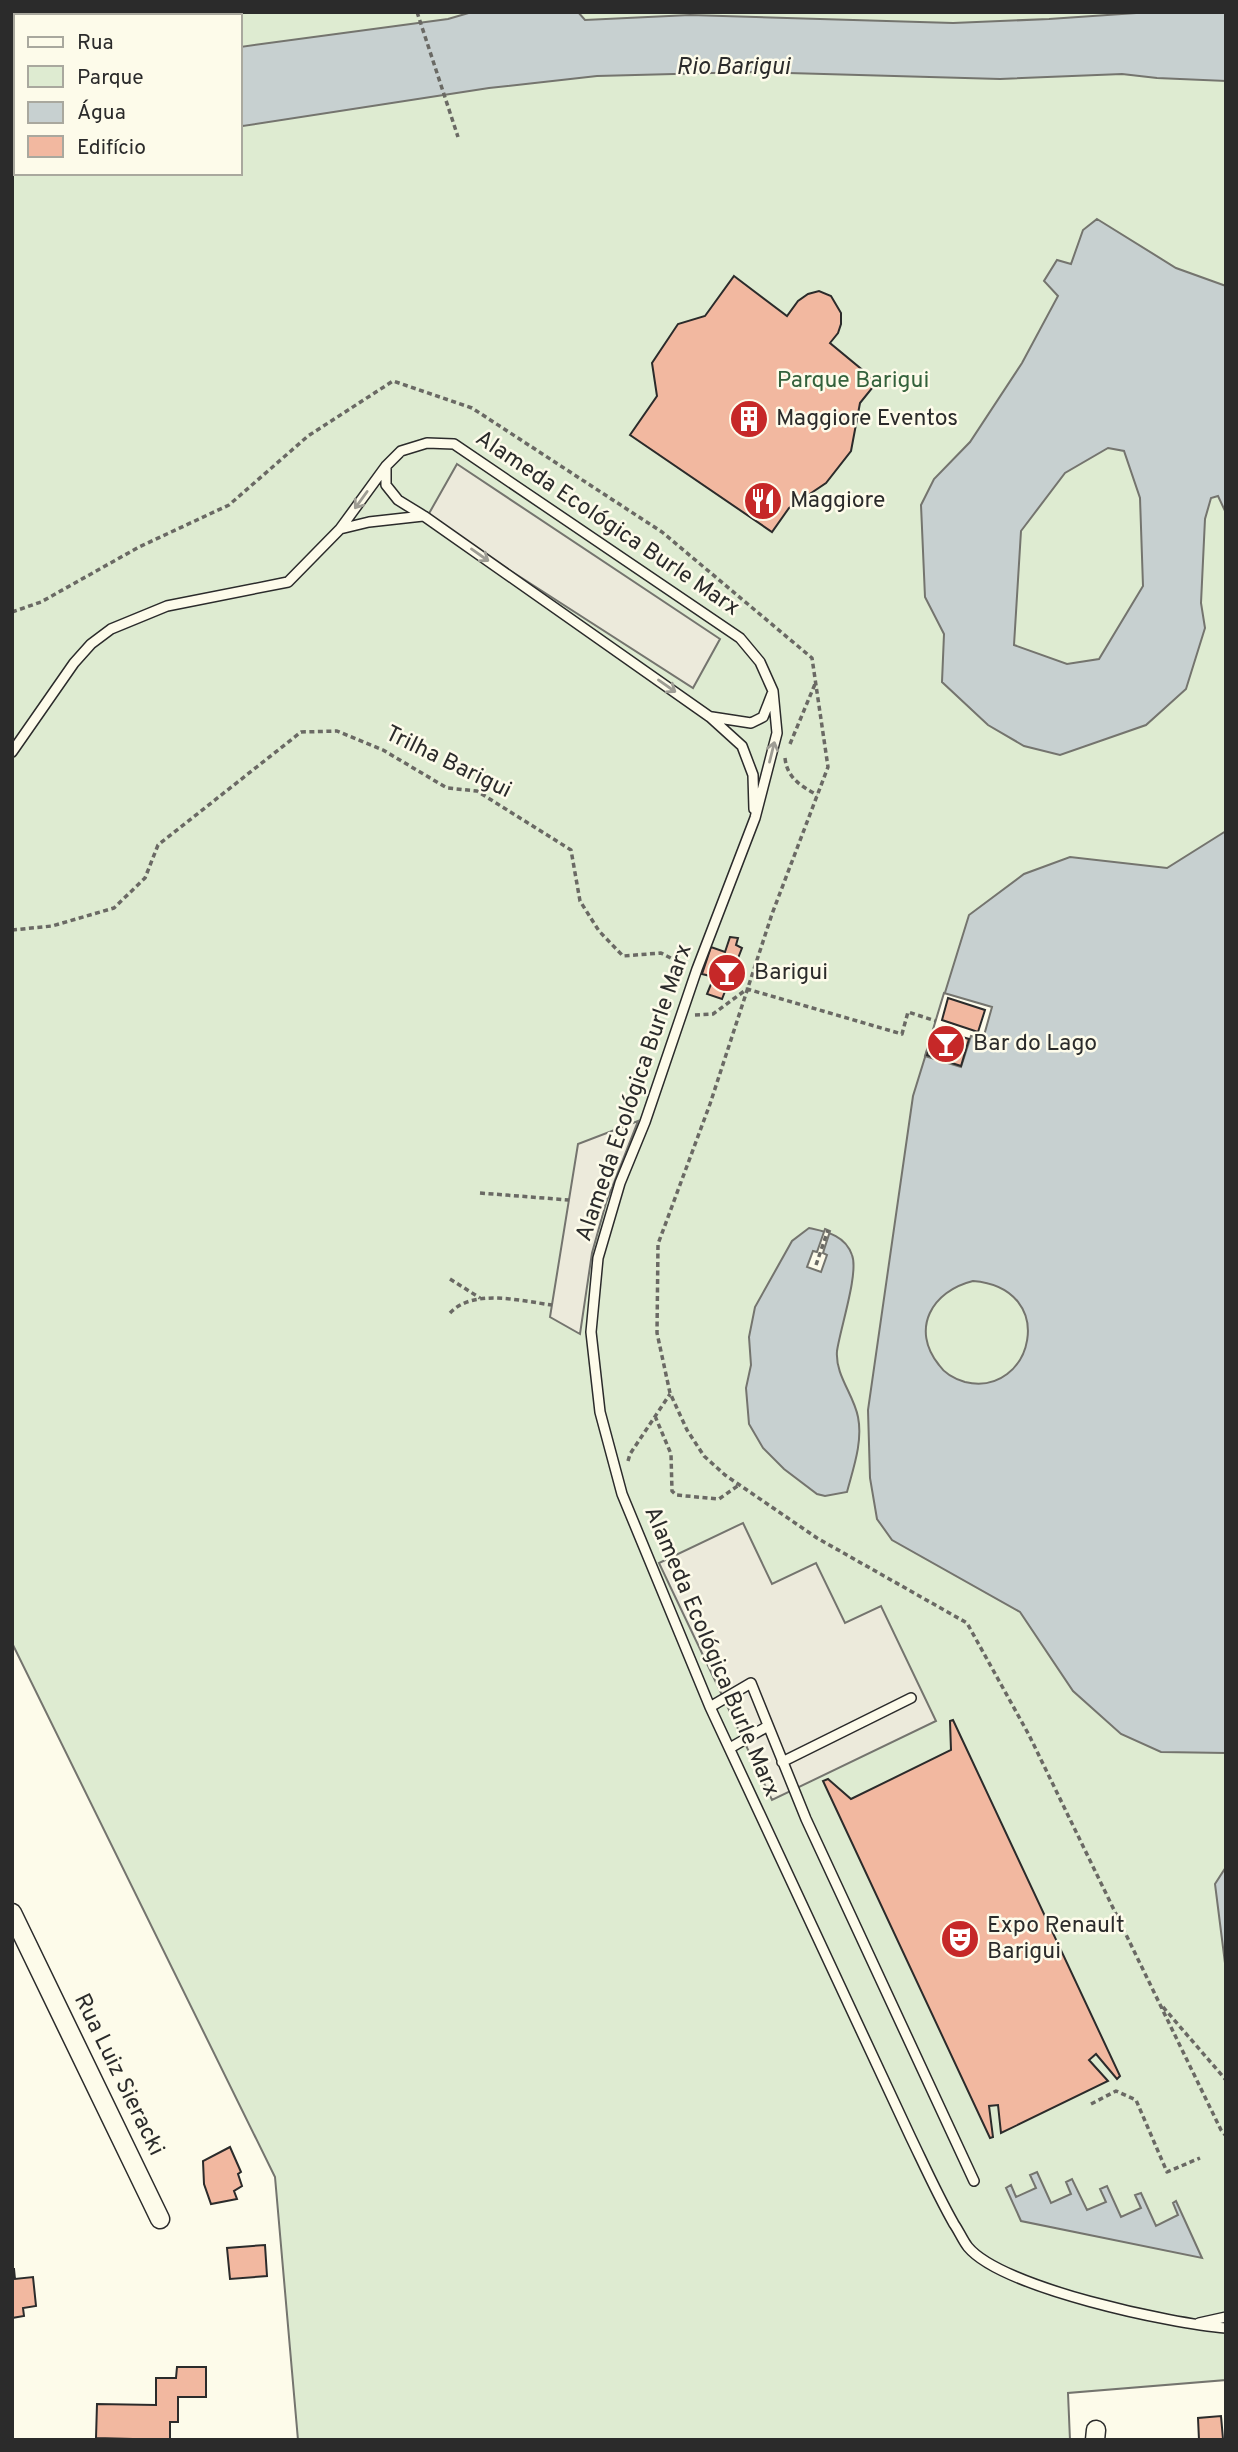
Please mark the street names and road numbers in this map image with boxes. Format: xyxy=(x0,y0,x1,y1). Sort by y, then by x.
street label: Alameda Ecológica Burle Marx xyxy=(469,425,745,623)
street label: Trilha Barigui xyxy=(380,720,516,806)
street label: Alameda Ecológica Burle Marx xyxy=(570,940,700,1246)
street label: Alameda Ecológica Burle Marx xyxy=(637,1502,785,1802)
street label: Rua Luiz Sieracki xyxy=(66,1989,170,2161)

